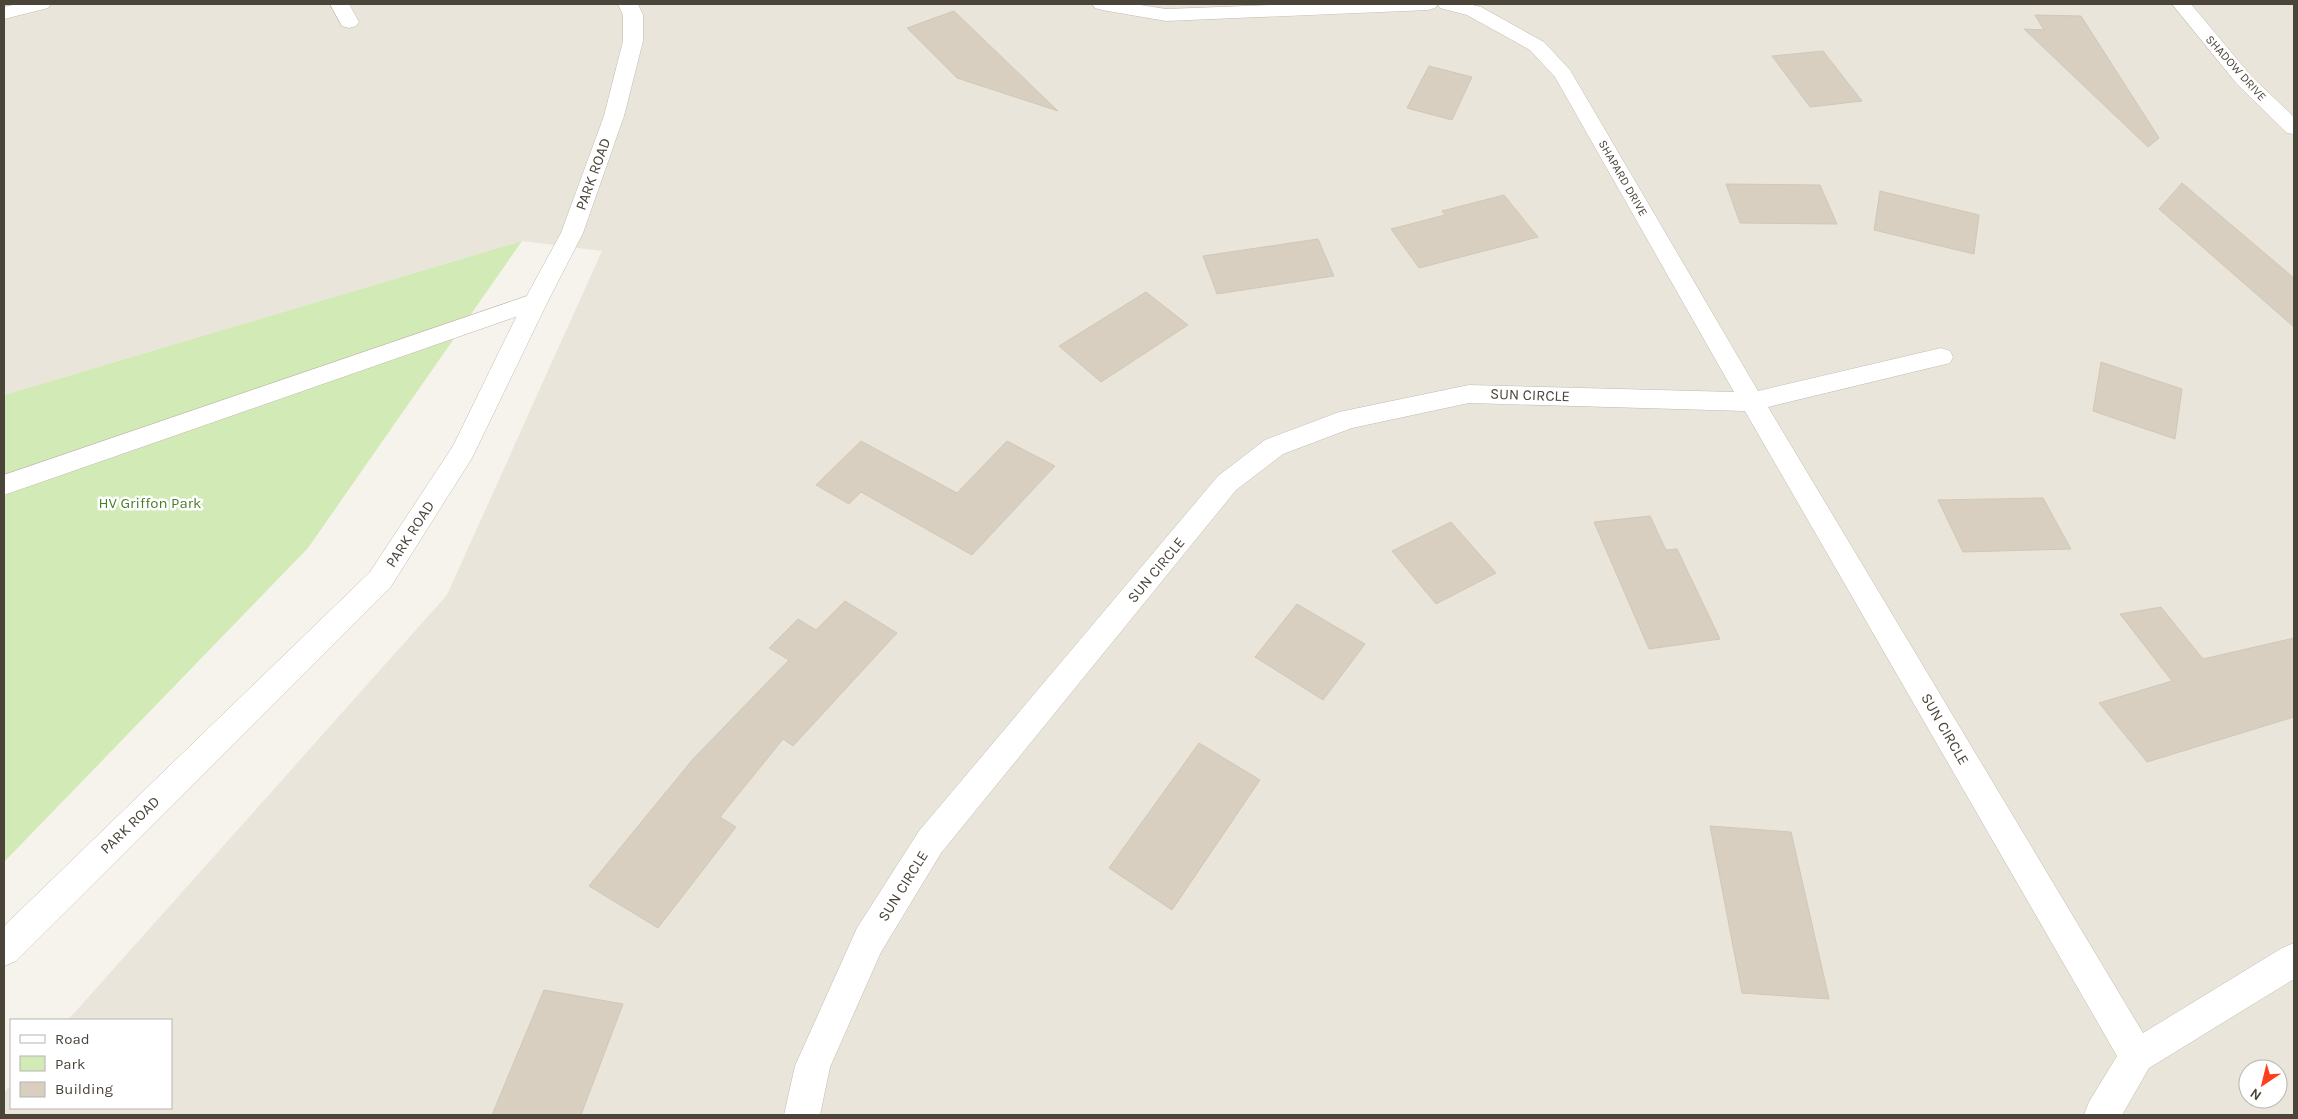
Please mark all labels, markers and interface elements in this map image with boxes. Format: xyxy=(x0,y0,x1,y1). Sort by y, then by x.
street label: SHADOW DRIVE xyxy=(2203,32,2269,104)
street label: PARK ROAD xyxy=(572,135,614,213)
street label: SHAPARD DRIVE xyxy=(1596,137,1650,219)
street label: SUN CIRCLE xyxy=(1490,385,1570,405)
park label: HV Griffon Park xyxy=(98,494,202,512)
street label: PARK ROAD xyxy=(382,497,438,571)
street label: SUN CIRCLE xyxy=(1123,534,1189,606)
street label: SUN CIRCLE xyxy=(1917,690,1973,768)
street label: PARK ROAD xyxy=(97,792,163,858)
street label: SUN CIRCLE xyxy=(874,847,932,925)
legend xyxy=(10,1019,172,1109)
text: Road xyxy=(55,1030,90,1048)
text: Park xyxy=(55,1055,85,1073)
north arrow xyxy=(2238,1059,2288,1109)
text: Building xyxy=(55,1080,113,1098)
text: N xyxy=(2247,1084,2265,1104)

